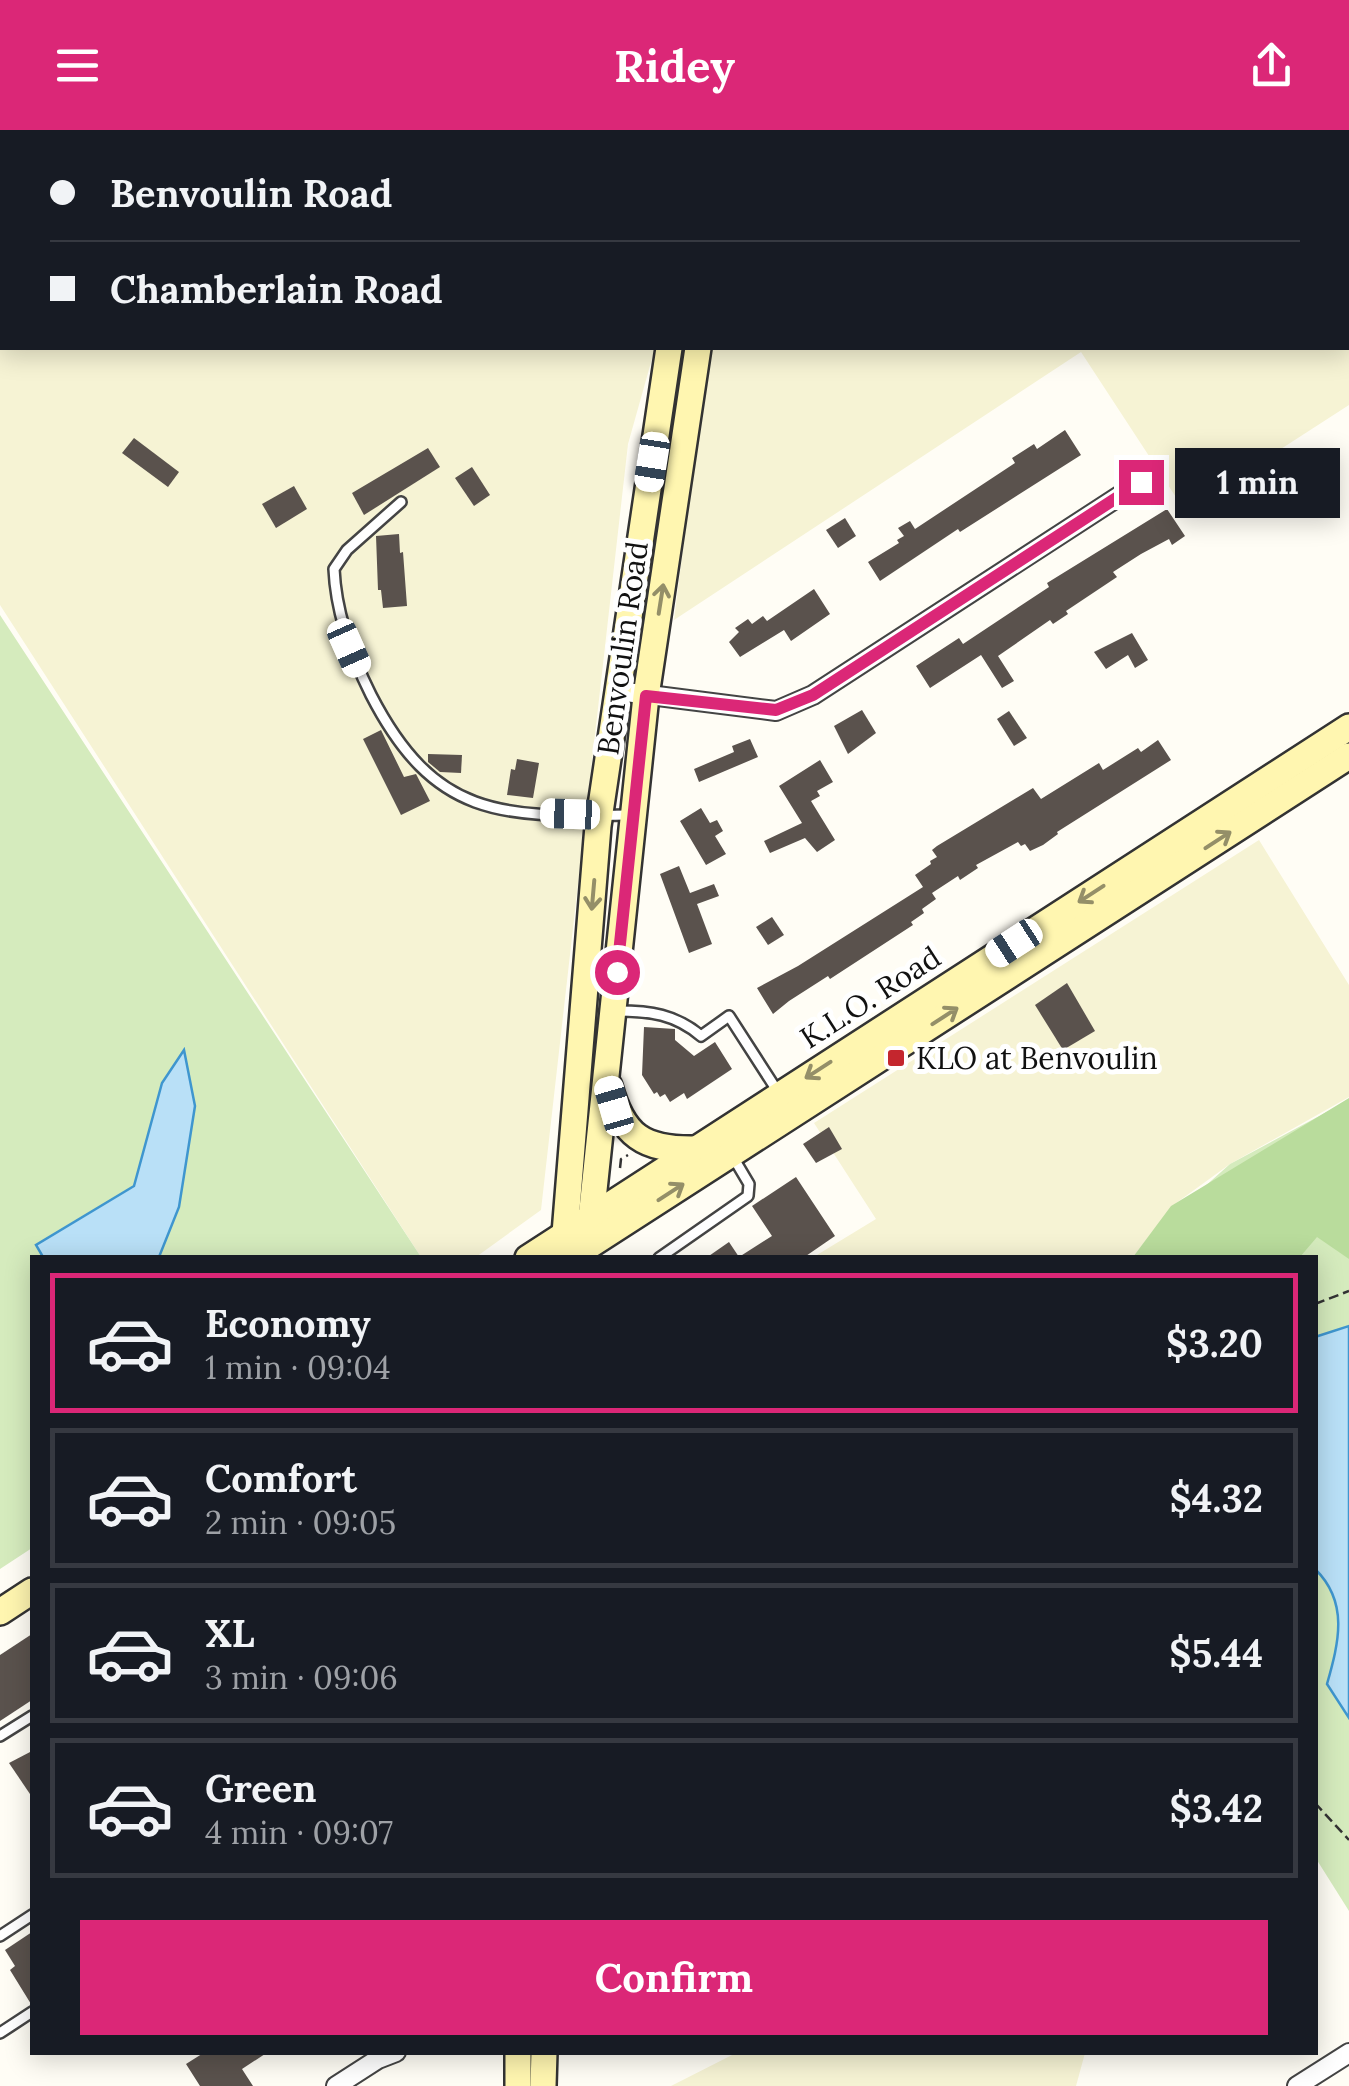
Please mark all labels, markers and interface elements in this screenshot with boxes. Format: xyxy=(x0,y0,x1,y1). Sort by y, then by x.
text: Ridey xyxy=(614,37,735,94)
icon: menu xyxy=(50,38,105,93)
icon: share xyxy=(1244,38,1299,93)
text: Benvoulin Road xyxy=(110,169,392,217)
text: Chamberlain Road xyxy=(110,265,443,313)
car xyxy=(632,430,672,494)
callout: 1 min xyxy=(1176,447,1341,517)
route end xyxy=(1119,460,1164,505)
text: 1 min xyxy=(1217,462,1298,503)
street label: Benvoulin Road xyxy=(588,539,656,757)
one-way arrow xyxy=(652,584,670,616)
car xyxy=(323,614,375,682)
car xyxy=(539,798,601,830)
one-way arrow xyxy=(1203,830,1232,851)
one-way arrow xyxy=(583,878,602,910)
one-way arrow xyxy=(1077,883,1105,904)
car xyxy=(981,914,1047,972)
street label: K.L.O. Road xyxy=(793,937,947,1056)
route start xyxy=(595,950,640,995)
one-way arrow xyxy=(930,1006,958,1027)
place label: KLO at Benvoulin xyxy=(916,1039,1158,1077)
marker: KLO at Benvoulin xyxy=(885,1047,907,1069)
one-way arrow xyxy=(804,1059,832,1080)
car xyxy=(591,1073,637,1139)
one-way arrow xyxy=(657,1182,685,1203)
icon: car xyxy=(85,1298,175,1388)
text: Economy xyxy=(205,1299,371,1347)
text: $3.20 xyxy=(1166,1319,1263,1367)
text: 1 min · 09:04 xyxy=(205,1347,391,1388)
icon: car xyxy=(85,1453,175,1543)
text: Comfort xyxy=(205,1454,357,1502)
text: $4.32 xyxy=(1169,1474,1263,1522)
text: 2 min · 09:05 xyxy=(205,1502,396,1543)
icon: car xyxy=(85,1608,175,1698)
text: XL xyxy=(205,1609,255,1657)
text: $5.44 xyxy=(1169,1629,1263,1677)
text: 3 min · 09:06 xyxy=(205,1657,398,1698)
icon: car xyxy=(85,1763,175,1853)
text: Green xyxy=(205,1764,317,1812)
text: $3.42 xyxy=(1169,1784,1263,1832)
text: 4 min · 09:07 xyxy=(205,1812,393,1853)
button: Confirm xyxy=(80,1920,1268,2035)

